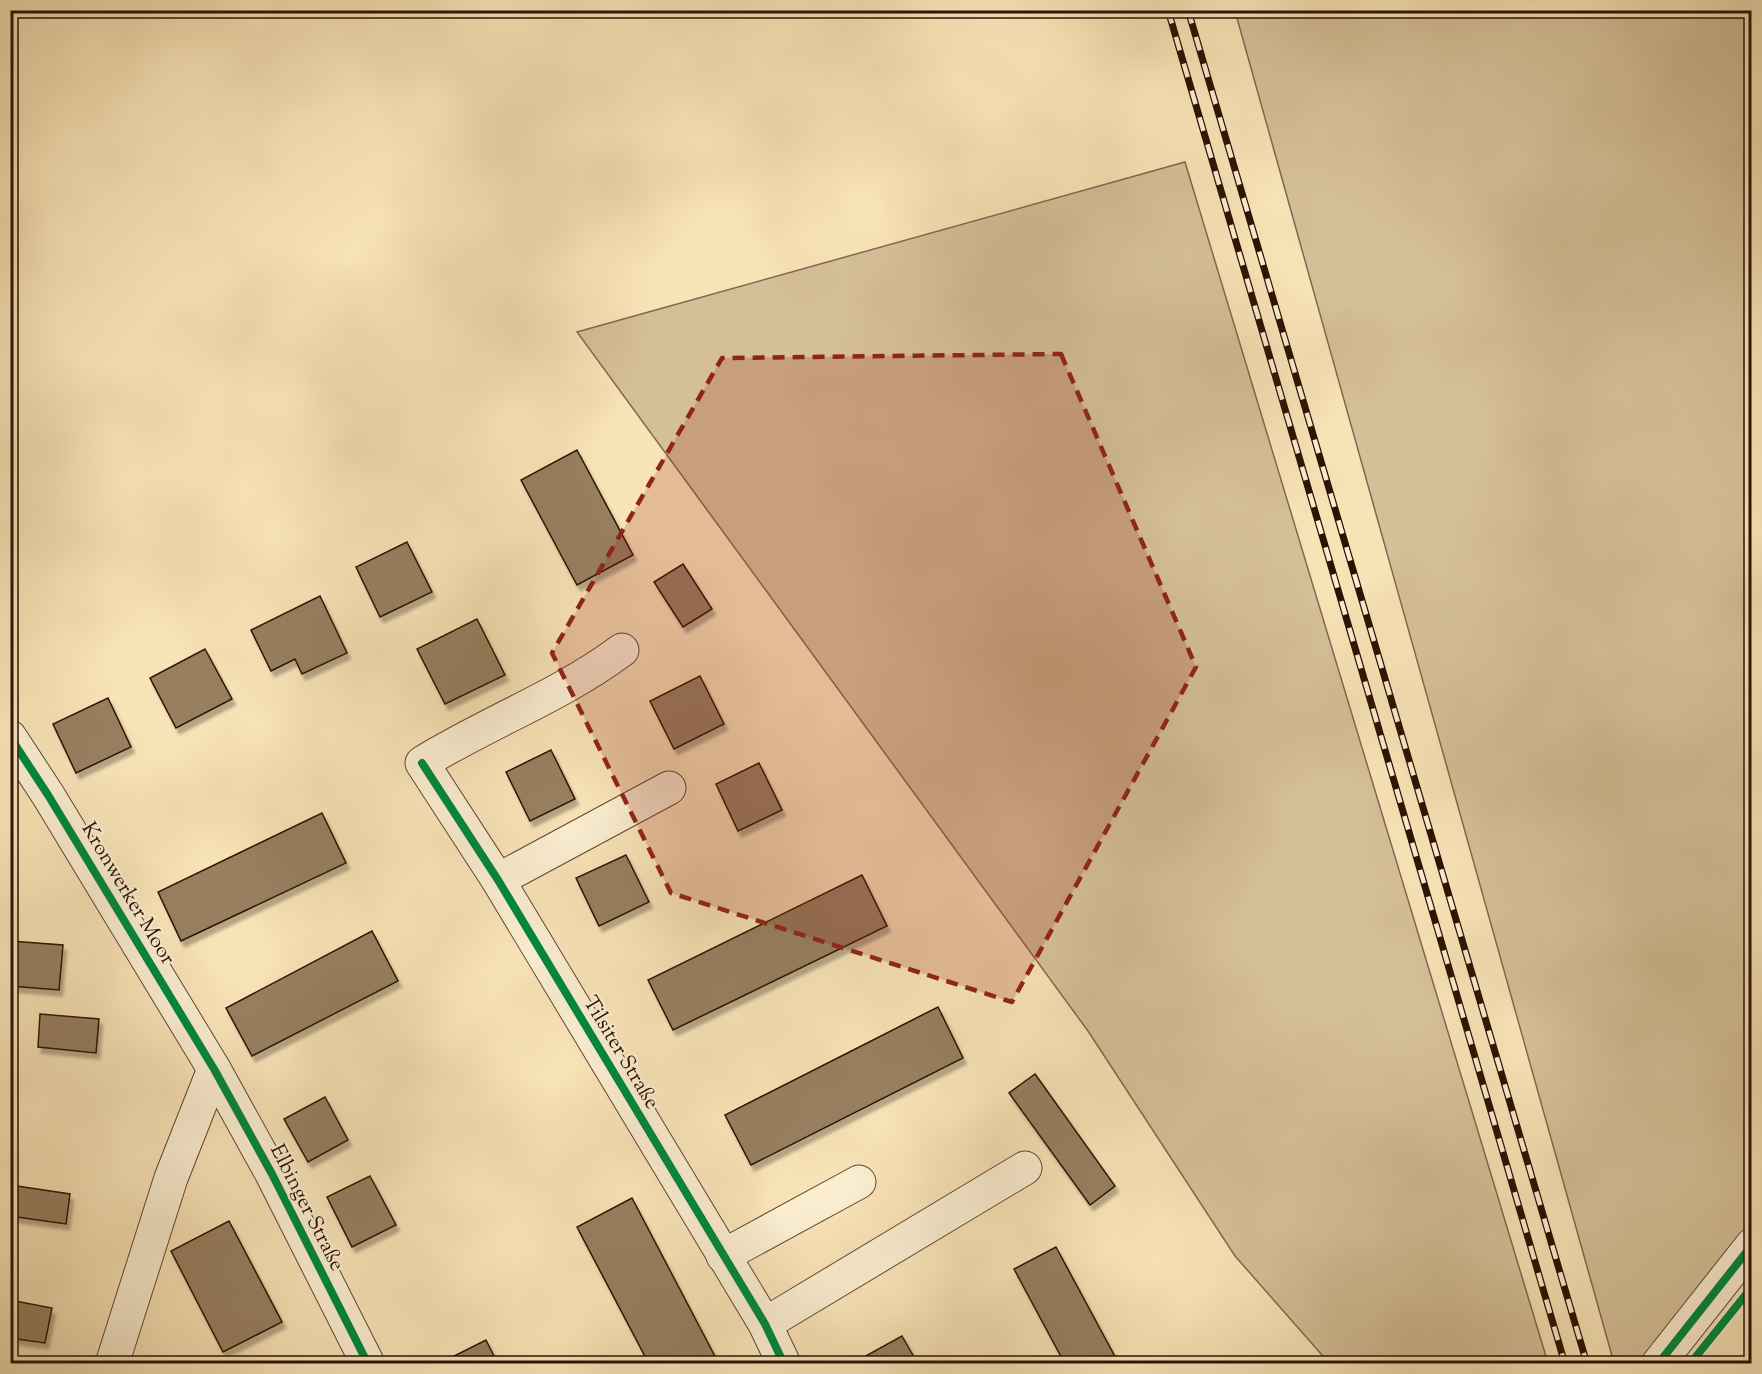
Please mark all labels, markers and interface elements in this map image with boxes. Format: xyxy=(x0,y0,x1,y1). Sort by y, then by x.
street label: Kronwerker Moor xyxy=(73,817,182,971)
street label: Tilsiter Straße xyxy=(575,991,666,1115)
street label: Elbinger Straße xyxy=(261,1139,351,1277)

